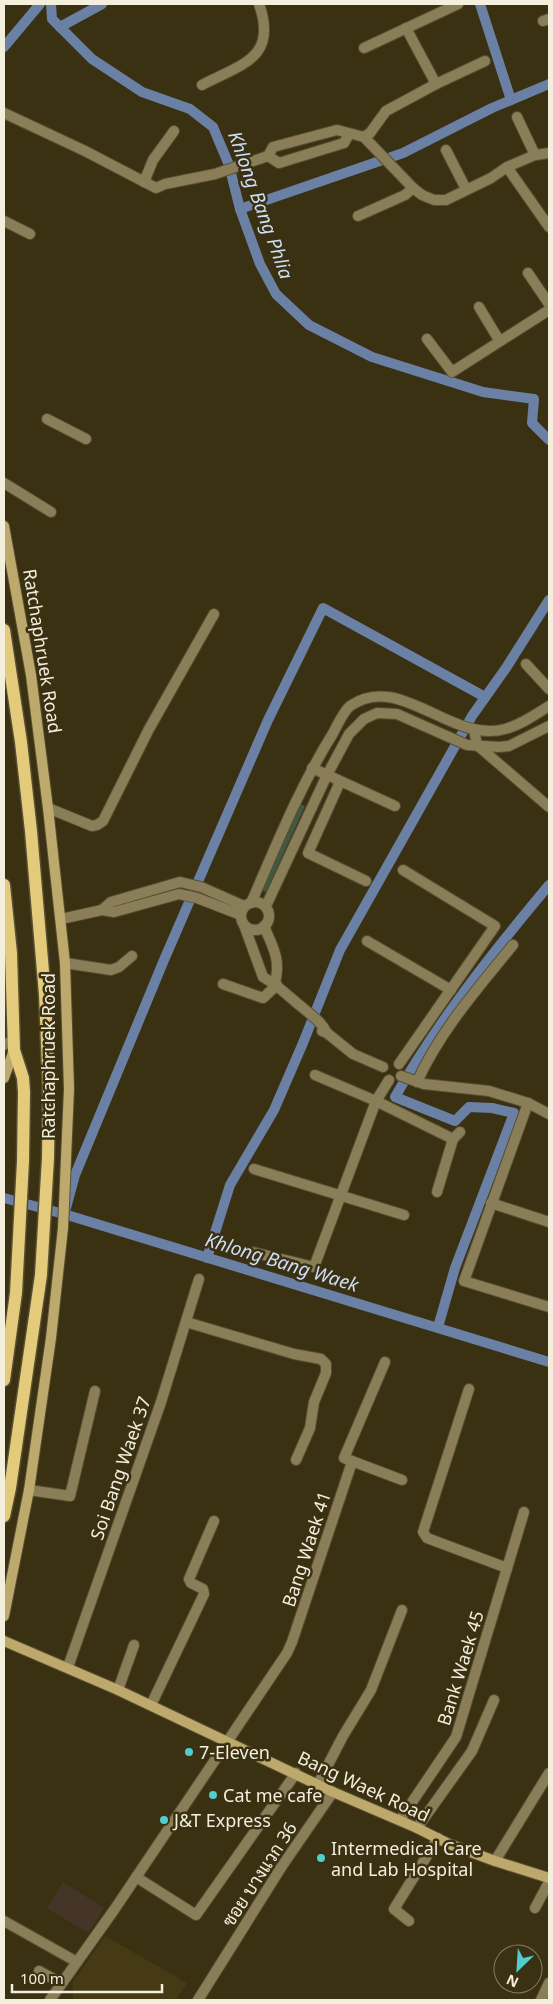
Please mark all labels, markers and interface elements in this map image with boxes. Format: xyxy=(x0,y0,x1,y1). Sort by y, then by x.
water label: Khlong Bang Phlia xyxy=(222,127,300,283)
street label: Ratchaphruek Road xyxy=(18,567,68,735)
street label: Ratchaphruek Road xyxy=(36,973,60,1139)
water label: Khlong Bang Waek xyxy=(202,1226,362,1298)
street label: Soi Bang Waek 37 xyxy=(84,1393,156,1543)
street label: Bang Waek 41 xyxy=(276,1488,336,1610)
street label: Bank Waek 45 xyxy=(431,1608,489,1728)
place label: 7-Eleven xyxy=(199,1740,270,1764)
street label: Bang Waek Road xyxy=(294,1745,434,1827)
marker: 7-Eleven xyxy=(183,1746,195,1758)
place label: Cat me cafe xyxy=(223,1783,322,1807)
marker: Cat me cafe xyxy=(207,1789,219,1801)
place label: J&T Express xyxy=(172,1808,271,1832)
marker: J&T Express xyxy=(158,1814,170,1826)
street label: ซอย บางแวก 36 xyxy=(216,1817,302,1931)
place label: Intermedical Care and Lab Hospital xyxy=(331,1836,482,1881)
marker: Intermedical Care and Lab Hospital xyxy=(315,1852,327,1864)
north arrow xyxy=(493,1944,543,1994)
scale bar xyxy=(12,1962,162,1994)
text: 100 m xyxy=(20,1968,64,1988)
text: N xyxy=(503,1970,521,1992)

